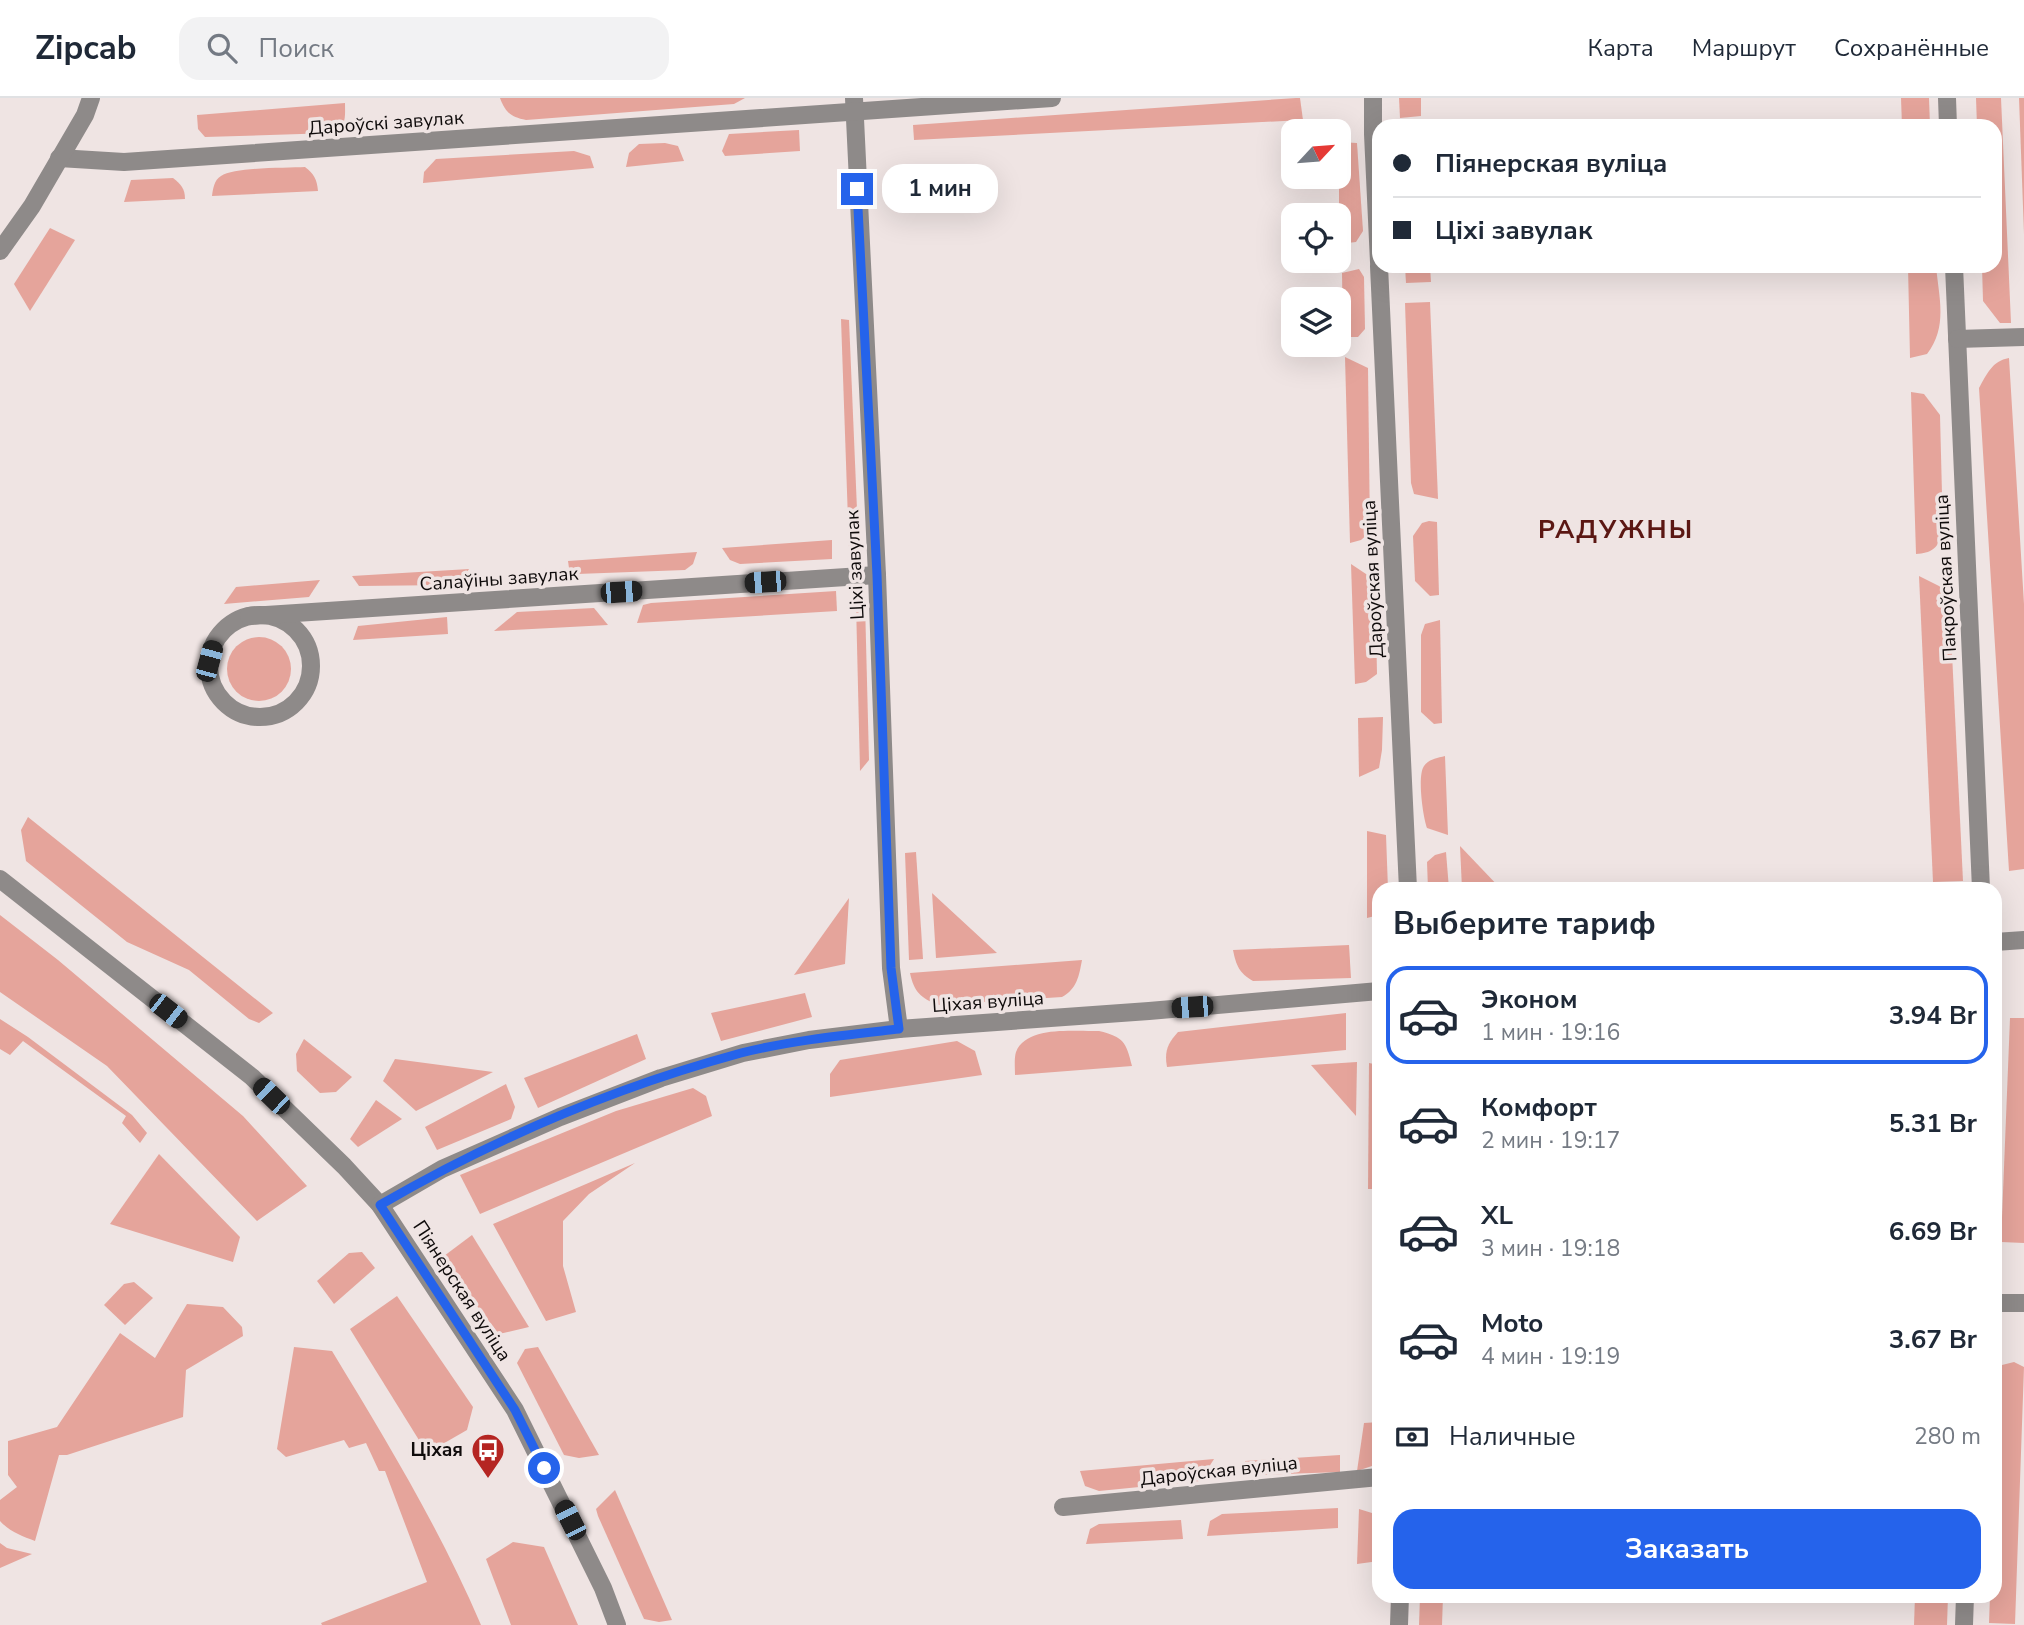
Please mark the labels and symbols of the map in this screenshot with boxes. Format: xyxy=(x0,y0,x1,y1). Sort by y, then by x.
street label: Дароўскі завулак xyxy=(307,105,465,141)
north arrow xyxy=(1281,119,1351,189)
callout: 1 мин xyxy=(882,164,997,214)
route end xyxy=(841,173,873,205)
street label: Пакроўская вуліца xyxy=(1929,494,1963,662)
street label: Дароўская вуліца xyxy=(1356,499,1390,659)
street label: Ціхі завулак xyxy=(839,509,871,621)
district label: РАДУЖНЫ xyxy=(1538,512,1694,547)
street label: Салаўіны завулак xyxy=(419,560,579,598)
car xyxy=(744,570,787,594)
car xyxy=(600,580,643,604)
car xyxy=(194,638,225,684)
street label: Ціхая вуліца xyxy=(931,985,1045,1019)
car xyxy=(145,990,192,1032)
car xyxy=(1171,995,1214,1019)
car xyxy=(249,1074,294,1118)
street label: Піянерская вуліца xyxy=(407,1216,517,1366)
bus stop icon: Ціхая xyxy=(469,1431,507,1480)
place label: Ціхая xyxy=(411,1437,463,1463)
street label: Дароўская вуліца xyxy=(1139,1450,1299,1492)
route start xyxy=(528,1452,560,1484)
car xyxy=(552,1497,589,1543)

